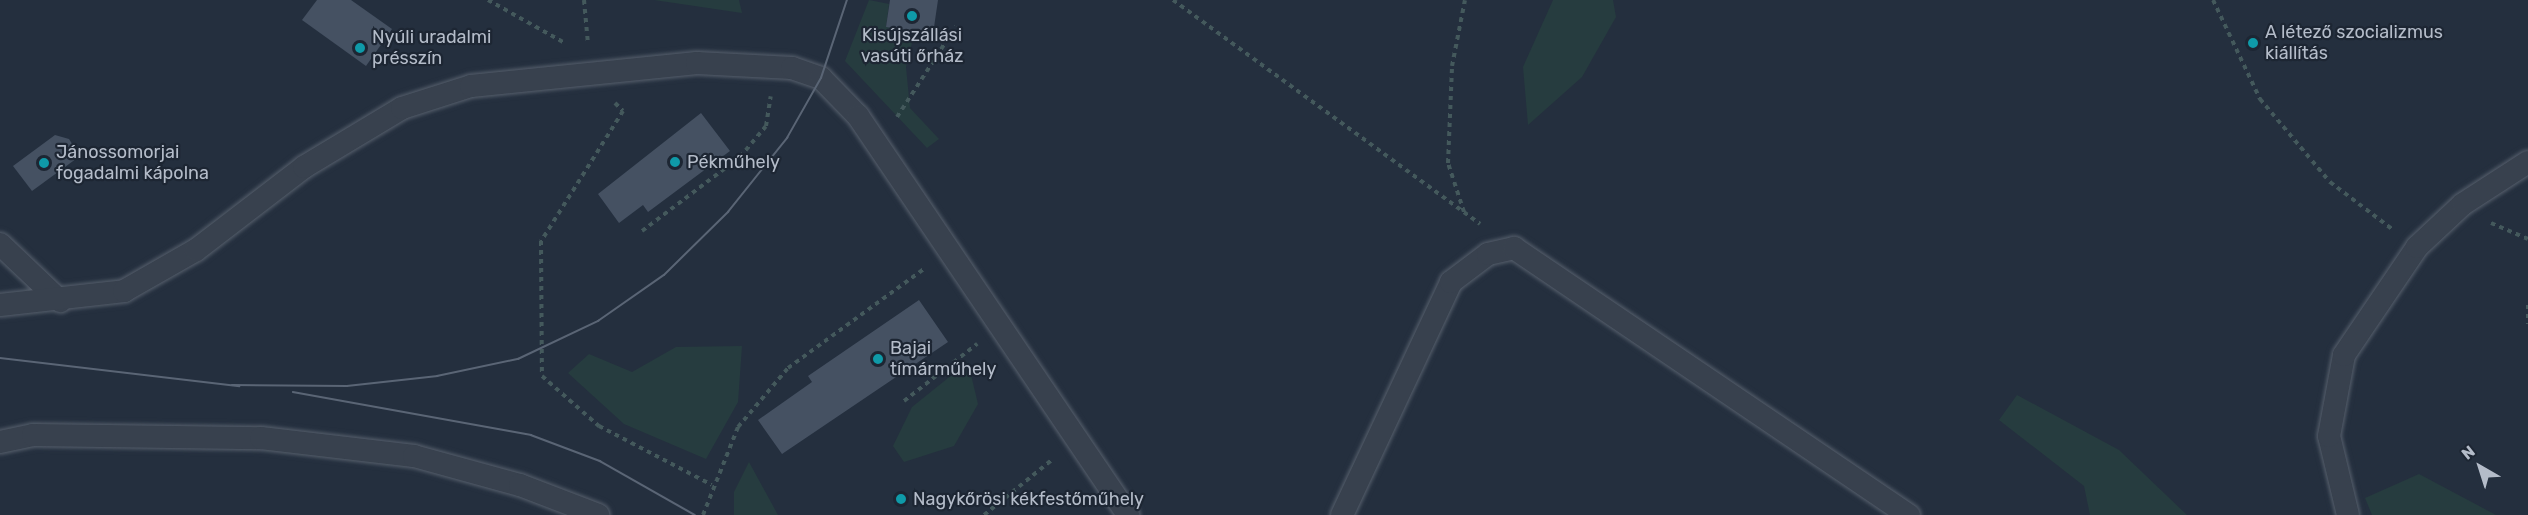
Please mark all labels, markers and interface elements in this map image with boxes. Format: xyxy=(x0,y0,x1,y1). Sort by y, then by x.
marker: Kisújszállási vasúti őrház xyxy=(905,9,919,23)
place label: A létező szocializmus kiállítás xyxy=(2265,22,2443,64)
place label: Kisújszállási vasúti őrház xyxy=(861,25,963,68)
place label: Nyúli uradalmi présszín xyxy=(372,27,491,70)
marker: A létező szocializmus kiállítás xyxy=(2246,36,2260,50)
marker: Nyúli uradalmi présszín xyxy=(353,41,367,55)
place label: Jánossomorjai fogadalmi kápolna xyxy=(56,142,209,184)
place label: Pékműhely xyxy=(687,151,780,173)
marker: Pékműhely xyxy=(668,155,682,169)
marker: Jánossomorjai fogadalmi kápolna xyxy=(37,156,51,170)
place label: Bajai tímárműhely xyxy=(890,338,996,380)
marker: Bajai tímárműhely xyxy=(871,352,885,366)
north arrow xyxy=(2450,437,2510,497)
text: N xyxy=(2458,442,2479,464)
place label: Nagykőrösi kékfestőműhely xyxy=(913,488,1144,510)
marker: Nagykőrösi kékfestőműhely xyxy=(894,492,908,506)

